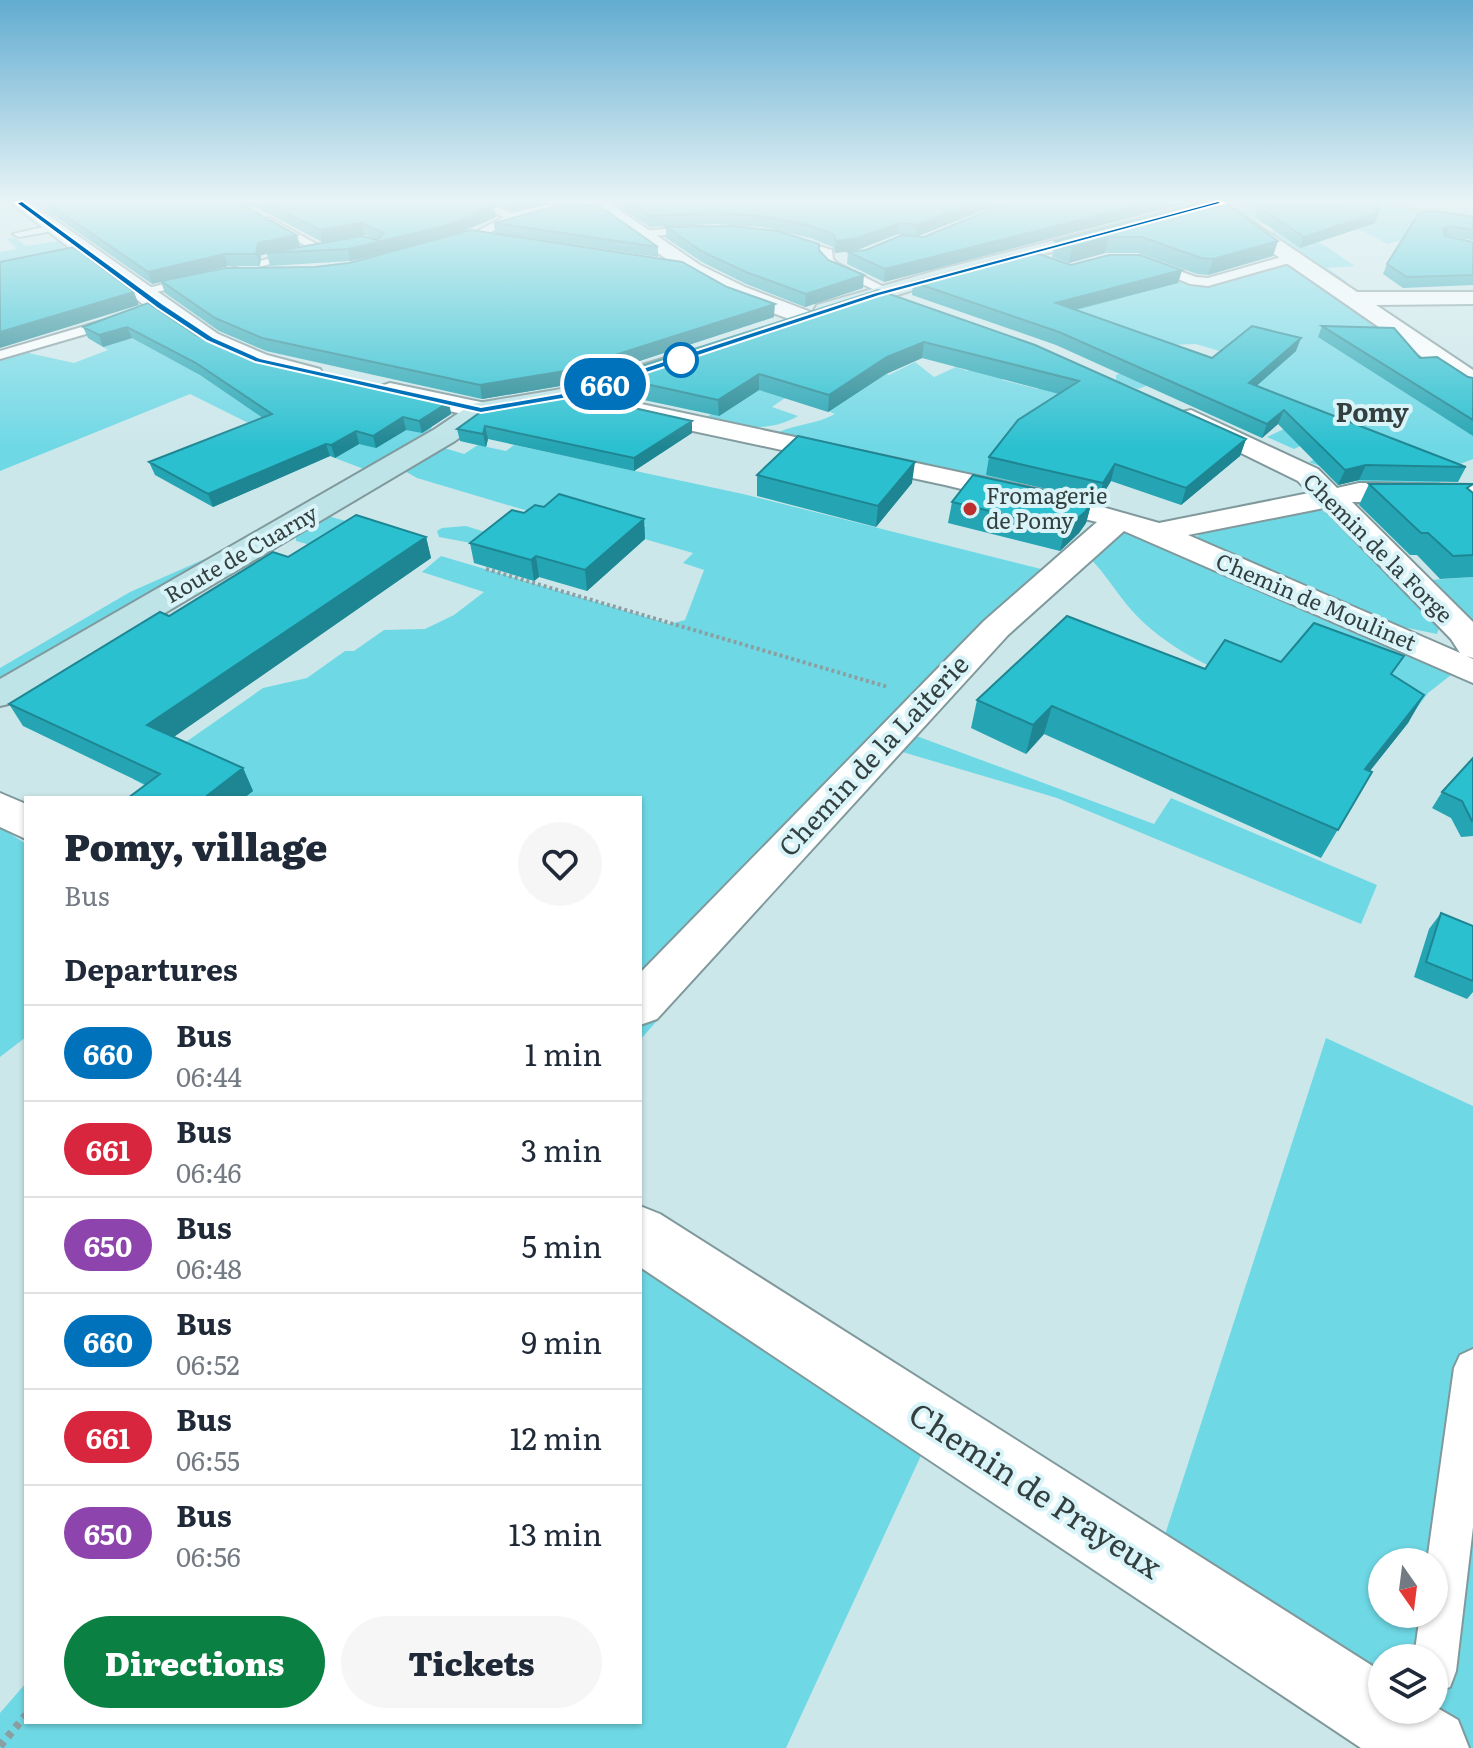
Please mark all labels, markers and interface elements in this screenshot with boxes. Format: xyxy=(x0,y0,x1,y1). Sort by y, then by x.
unlabelled marker xyxy=(664,343,698,377)
line badge: 660 xyxy=(559,358,651,410)
text: 660 xyxy=(580,363,630,405)
district label: Pomy xyxy=(1335,391,1409,430)
street label: Chemin de la Forge xyxy=(1297,465,1461,629)
place label: Fromagerie de Pomy xyxy=(986,478,1107,536)
street label: Route de Cuarny xyxy=(157,495,323,610)
marker: Fromagerie de Pomy xyxy=(961,500,979,518)
street label: Chemin de Moulinet xyxy=(1211,543,1422,658)
street label: Chemin de la Laiterie xyxy=(768,645,976,864)
text: Pomy, village xyxy=(64,816,328,873)
button: heart xyxy=(518,822,602,906)
text: Bus xyxy=(64,875,109,914)
text: Departures xyxy=(64,946,238,990)
text: Bus xyxy=(176,1012,232,1056)
text: 1 min xyxy=(525,1031,602,1075)
text: 660 xyxy=(83,1032,133,1074)
text: 06:44 xyxy=(176,1056,242,1095)
text: Bus xyxy=(176,1108,232,1152)
text: 3 min xyxy=(521,1127,602,1171)
text: 661 xyxy=(86,1128,130,1170)
text: 06:46 xyxy=(176,1152,241,1191)
text: Bus xyxy=(176,1204,232,1248)
text: 5 min xyxy=(522,1223,602,1267)
text: 650 xyxy=(84,1224,132,1266)
text: 06:48 xyxy=(176,1248,242,1287)
text: Bus xyxy=(176,1300,232,1344)
text: 9 min xyxy=(521,1319,602,1363)
text: 660 xyxy=(83,1320,133,1362)
text: 06:52 xyxy=(176,1344,240,1383)
street label: Chemin de Prayeux xyxy=(901,1388,1173,1589)
text: Bus xyxy=(176,1396,232,1440)
text: 12 min xyxy=(510,1415,602,1459)
text: 661 xyxy=(86,1416,130,1458)
text: 06:55 xyxy=(176,1440,240,1479)
text: Bus xyxy=(176,1492,232,1536)
text: 13 min xyxy=(509,1511,602,1555)
text: 650 xyxy=(84,1512,132,1554)
text: 06:56 xyxy=(176,1536,241,1575)
north arrow xyxy=(1368,1548,1448,1628)
map controls xyxy=(1368,1548,1448,1724)
button: Directions xyxy=(64,1616,325,1708)
button: Tickets xyxy=(341,1616,602,1708)
button: layers xyxy=(1368,1644,1448,1724)

